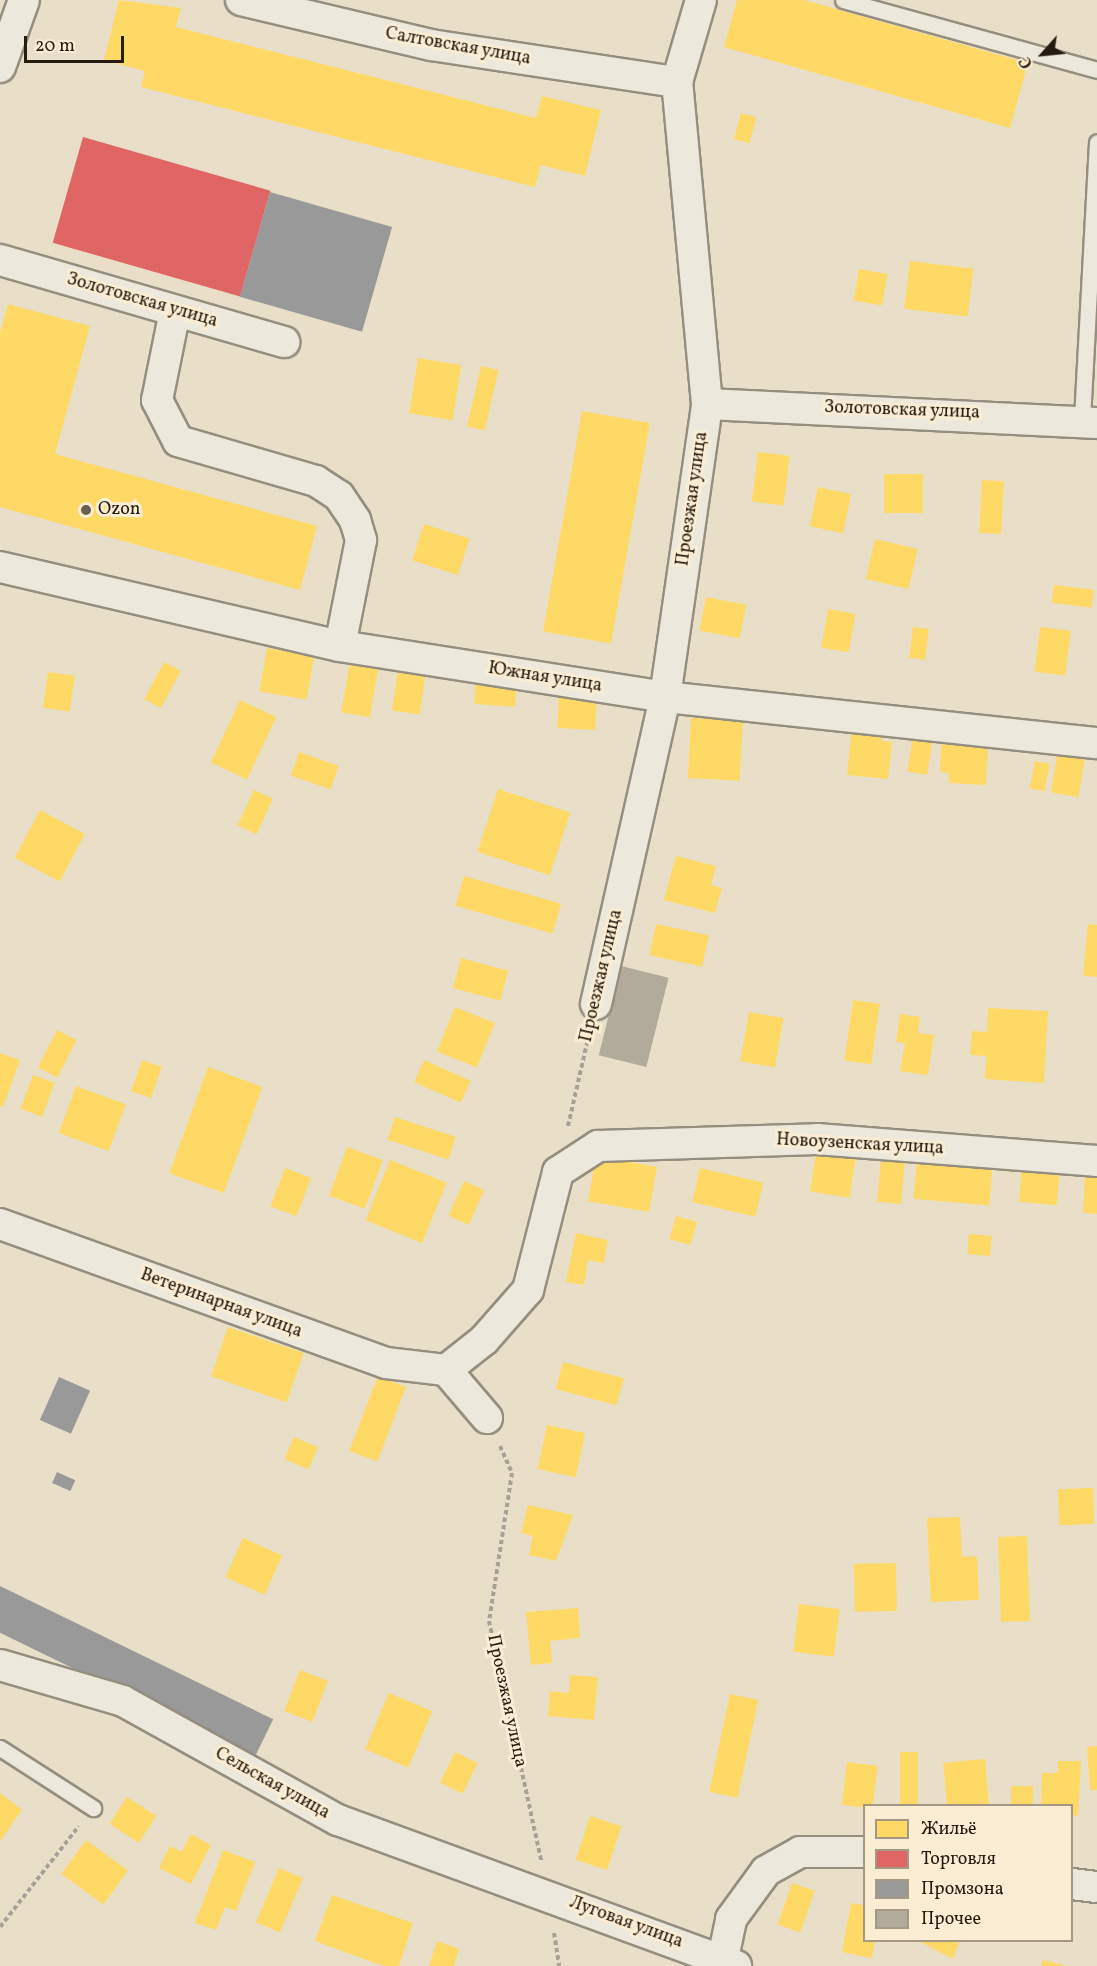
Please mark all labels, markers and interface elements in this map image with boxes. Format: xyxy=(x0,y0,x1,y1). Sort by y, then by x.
scale bar xyxy=(27,24,128,62)
street label: Салтовская улица xyxy=(383,24,533,70)
north arrow xyxy=(1013,24,1073,84)
text: 20 m xyxy=(35,34,75,59)
text: С xyxy=(1015,53,1039,72)
street label: Золотовская улица xyxy=(64,269,220,333)
street label: Золотовская улица xyxy=(823,397,981,425)
street label: Проезжая улица xyxy=(673,430,713,568)
place label: Ozon xyxy=(98,499,140,521)
marker: Ozon xyxy=(79,503,93,517)
street label: Южная улица xyxy=(486,658,604,698)
street label: Проезжая улица xyxy=(576,907,628,1045)
street label: Новоузенская улица xyxy=(775,1130,945,1160)
street label: Ветеринарная улица xyxy=(137,1265,305,1343)
street label: Проезжая улица xyxy=(481,1632,531,1770)
street label: Сельская улица xyxy=(211,1743,333,1825)
legend xyxy=(863,1804,1073,1942)
text: Жильё xyxy=(921,1817,977,1842)
text: Торговля xyxy=(921,1847,996,1872)
text: Промзона xyxy=(921,1877,1004,1902)
street label: Луговая улица xyxy=(566,1892,686,1954)
text: Прочее xyxy=(921,1907,981,1932)

